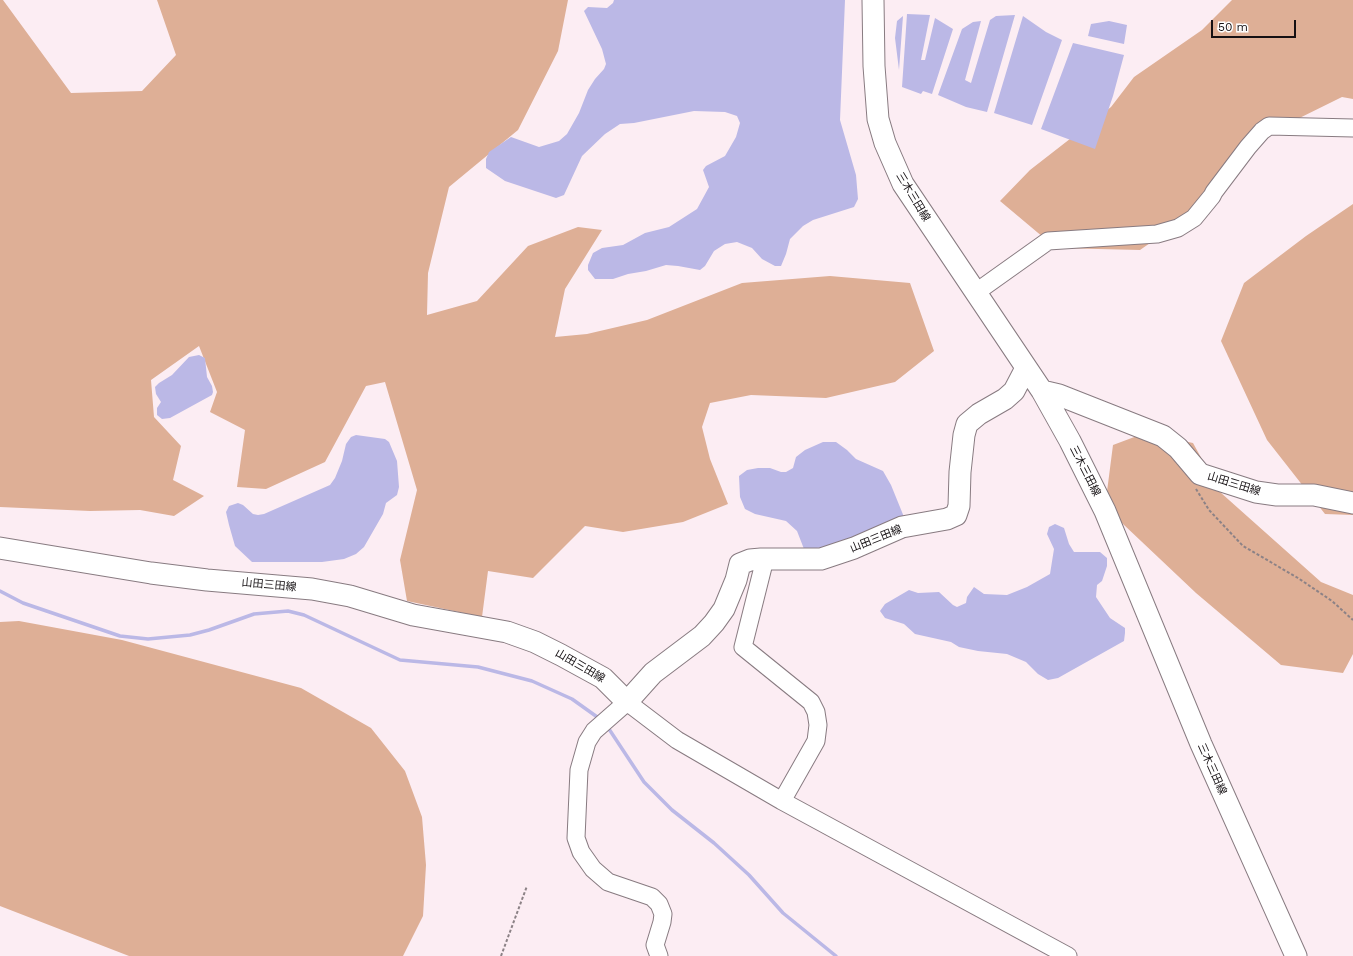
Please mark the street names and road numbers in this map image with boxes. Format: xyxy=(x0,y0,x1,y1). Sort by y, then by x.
street label: 三木三田線 xyxy=(893,170,933,224)
street label: 三木三田線 xyxy=(1067,444,1103,498)
street label: 山田三田線 xyxy=(1206,470,1262,498)
street label: 山田三田線 xyxy=(848,523,904,555)
street label: 山田三田線 xyxy=(241,576,297,594)
street label: 山田三田線 xyxy=(553,647,607,685)
street label: 三木三田線 xyxy=(1195,741,1229,797)

